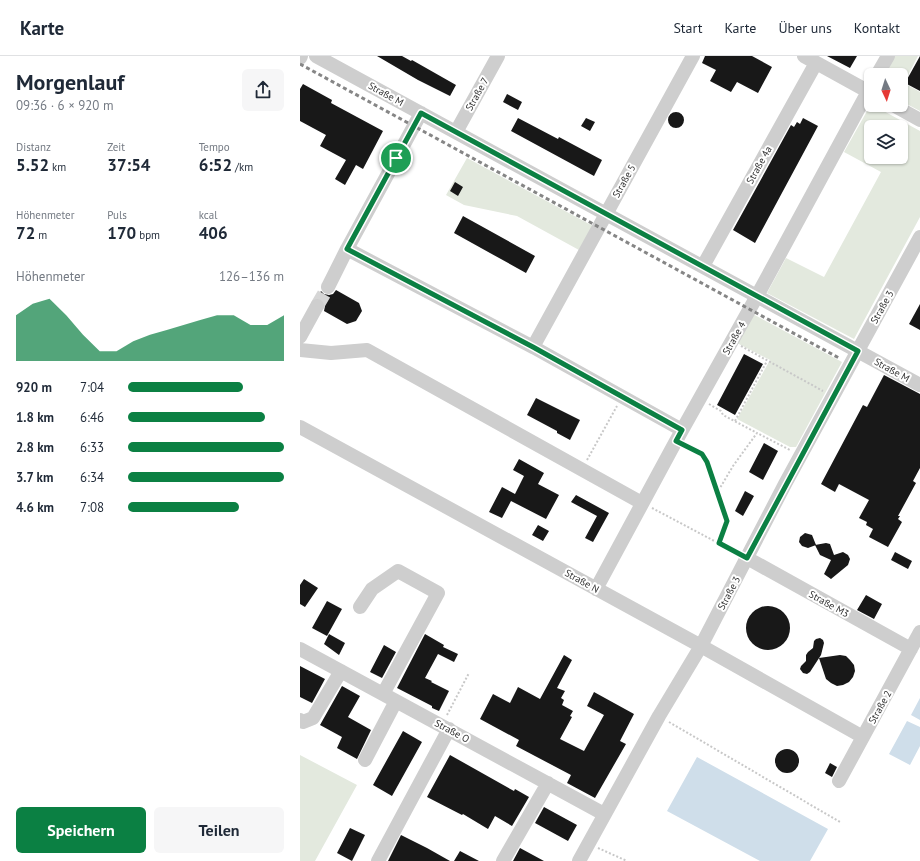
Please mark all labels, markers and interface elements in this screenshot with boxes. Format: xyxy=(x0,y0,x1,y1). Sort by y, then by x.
text: Karte xyxy=(20,16,64,40)
text: Start xyxy=(673,19,702,37)
text: Karte xyxy=(724,19,756,37)
text: Über uns xyxy=(778,19,832,37)
text: Kontakt xyxy=(854,19,900,37)
text: Morgenlauf xyxy=(16,68,124,96)
north arrow xyxy=(864,68,908,112)
map controls xyxy=(864,68,908,164)
button: share xyxy=(242,69,284,111)
street label: Straße 7 xyxy=(463,75,491,113)
street label: Straße M xyxy=(366,79,406,109)
text: 09:36 · 6 × 920 m xyxy=(16,97,113,114)
button: layers xyxy=(864,120,908,164)
text: Distanz xyxy=(16,140,51,154)
text: Zeit xyxy=(107,140,125,154)
text: Tempo xyxy=(199,140,230,154)
pin xyxy=(379,141,413,175)
street label: Straße 4a xyxy=(743,144,775,186)
icon: arrive xyxy=(385,147,407,169)
text: 5.52 xyxy=(16,154,49,176)
text: 37:54 xyxy=(107,154,150,176)
text: 6:52 xyxy=(199,154,232,176)
text: km xyxy=(49,160,66,174)
text: /km xyxy=(232,160,253,174)
street label: Straße 5 xyxy=(610,162,638,200)
text: Höhenmeter xyxy=(16,208,74,222)
text: Puls xyxy=(107,208,127,222)
text: kcal xyxy=(199,208,217,222)
text: 72 xyxy=(16,222,35,244)
text: 170 xyxy=(107,222,136,244)
text: 406 xyxy=(199,222,228,244)
text: m xyxy=(35,228,47,242)
text: bpm xyxy=(136,228,160,242)
text: Höhenmeter xyxy=(16,268,85,285)
text: 126–136 m xyxy=(219,268,284,285)
street label: Straße 3 xyxy=(868,288,896,326)
street label: Straße 4 xyxy=(720,319,749,357)
street label: Straße M xyxy=(872,355,912,385)
text: 920 m xyxy=(16,379,52,396)
text: 7:04 xyxy=(80,379,104,396)
text: 1.8 km xyxy=(16,409,54,426)
text: 6:46 xyxy=(80,409,104,426)
text: 2.8 km xyxy=(16,439,54,456)
text: 6:33 xyxy=(80,439,104,456)
text: 3.7 km xyxy=(16,469,53,486)
text: 6:34 xyxy=(80,469,104,486)
text: 4.6 km xyxy=(16,499,54,516)
text: 7:08 xyxy=(80,499,104,516)
street label: Straße N xyxy=(562,566,602,596)
street label: Straße 3 xyxy=(715,574,743,612)
street label: Straße M3 xyxy=(807,588,851,620)
street label: Straße 2 xyxy=(866,688,894,726)
street label: Straße O xyxy=(432,716,472,746)
button: Speichern xyxy=(16,807,146,853)
button: Teilen xyxy=(154,807,284,853)

